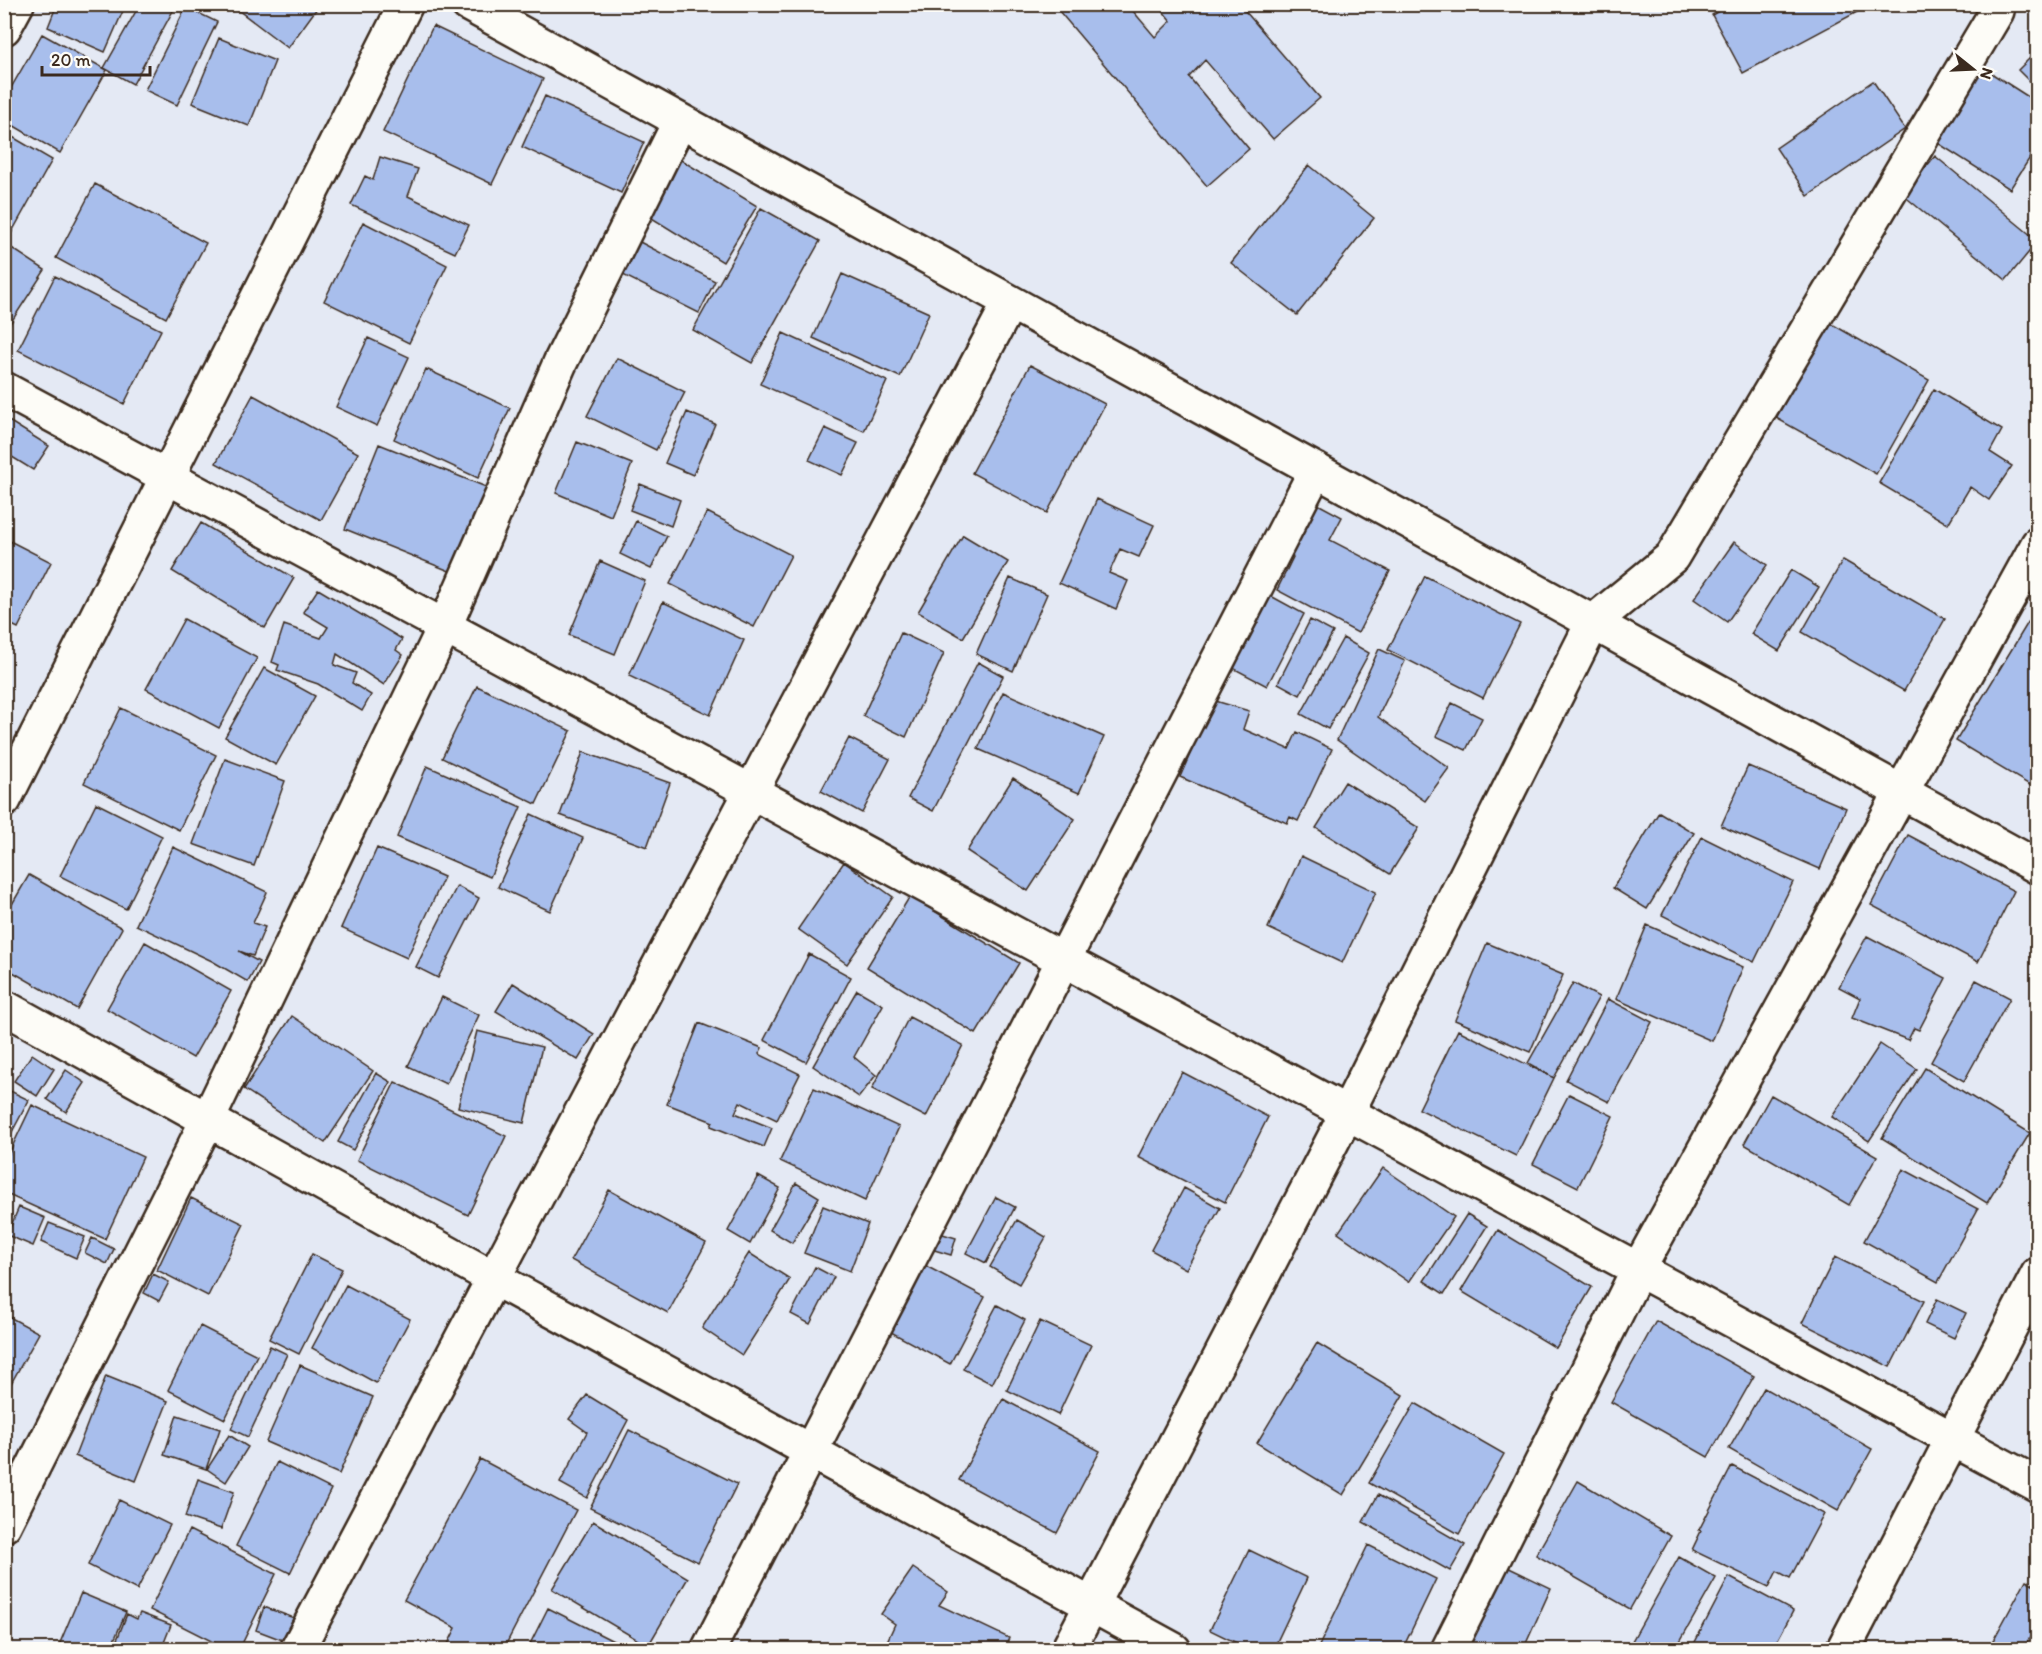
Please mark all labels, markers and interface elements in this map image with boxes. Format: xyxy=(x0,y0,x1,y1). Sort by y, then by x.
scale bar xyxy=(42,39,150,77)
north arrow xyxy=(1943,39,2003,99)
text: 20 m xyxy=(51,49,91,71)
text: N xyxy=(1976,65,1997,82)

